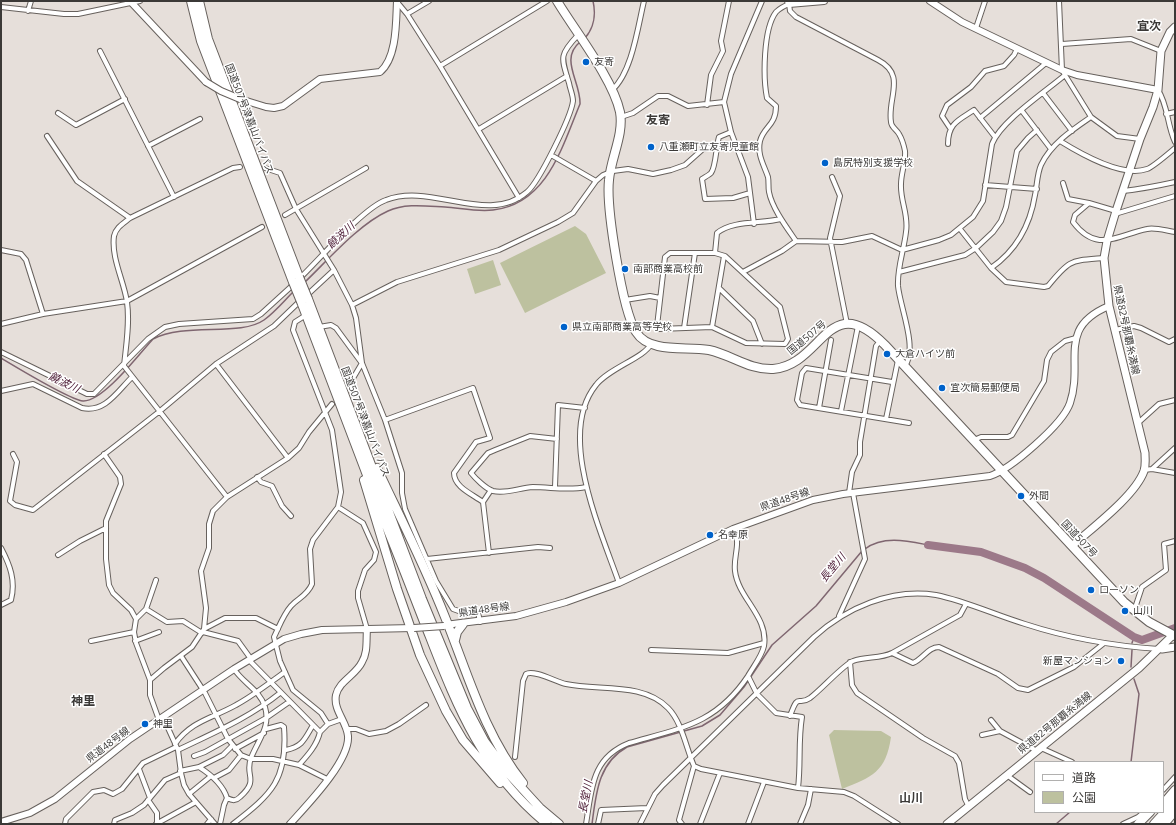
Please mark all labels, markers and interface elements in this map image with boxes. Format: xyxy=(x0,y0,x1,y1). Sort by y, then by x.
district label: 宜次 xyxy=(1137,20,1161,34)
place label: 友寄 xyxy=(594,56,614,68)
marker: 友寄 xyxy=(581,57,591,67)
street label: 国道507号津嘉山バイパス xyxy=(222,62,276,176)
district label: 友寄 xyxy=(646,114,670,128)
place label: 八重瀬町立友寄児童館 xyxy=(659,141,759,153)
marker: 八重瀬町立友寄児童館 xyxy=(646,142,656,152)
place label: 島尻特別支援学校 xyxy=(833,157,913,169)
marker: 島尻特別支援学校 xyxy=(820,158,830,168)
water label: 饒波川 xyxy=(324,220,358,252)
place label: 南部商業高校前 xyxy=(633,263,703,275)
marker: 南部商業高校前 xyxy=(620,264,630,274)
street label: 県道82号那覇糸満線 xyxy=(1111,284,1141,376)
street label: 国道507号 xyxy=(785,318,829,358)
place label: 県立南部商業高等学校 xyxy=(572,321,672,333)
marker: 県立南部商業高等学校 xyxy=(559,322,569,332)
place label: 大倉ハイツ前 xyxy=(895,348,955,360)
marker: 大倉ハイツ前 xyxy=(882,349,892,359)
street label: 国道507号津嘉山バイパス xyxy=(338,365,392,479)
water label: 饒波川 xyxy=(46,370,82,396)
place label: 宜次簡易郵便局 xyxy=(950,382,1020,394)
marker: 宜次簡易郵便局 xyxy=(937,383,947,393)
street label: 県道48号線 xyxy=(759,486,811,514)
place label: 外間 xyxy=(1029,490,1049,502)
marker: 外間 xyxy=(1016,491,1026,501)
street label: 国道507号 xyxy=(1059,518,1099,560)
place label: 名幸原 xyxy=(718,529,748,541)
marker: 名幸原 xyxy=(705,530,715,540)
water label: 長堂川 xyxy=(817,551,849,585)
place label: ローソン xyxy=(1099,584,1139,596)
marker: ローソン xyxy=(1086,585,1096,595)
street label: 県道48号線 xyxy=(458,600,510,620)
place label: 山川 xyxy=(1133,605,1153,617)
marker: 山川 xyxy=(1120,606,1130,616)
place label: 新屋マンション xyxy=(1043,655,1113,667)
marker: 新屋マンション xyxy=(1116,656,1126,666)
street label: 県道82号那覇糸満線 xyxy=(1016,690,1094,756)
district label: 神里 xyxy=(71,695,95,709)
place label: 神里 xyxy=(153,718,173,730)
marker: 神里 xyxy=(140,719,150,729)
street label: 県道48号線 xyxy=(84,725,132,765)
legend xyxy=(1034,761,1164,813)
text: 道路 xyxy=(1072,769,1096,786)
water label: 長堂川 xyxy=(576,780,596,814)
text: 公園 xyxy=(1072,789,1096,806)
district label: 山川 xyxy=(899,792,923,806)

